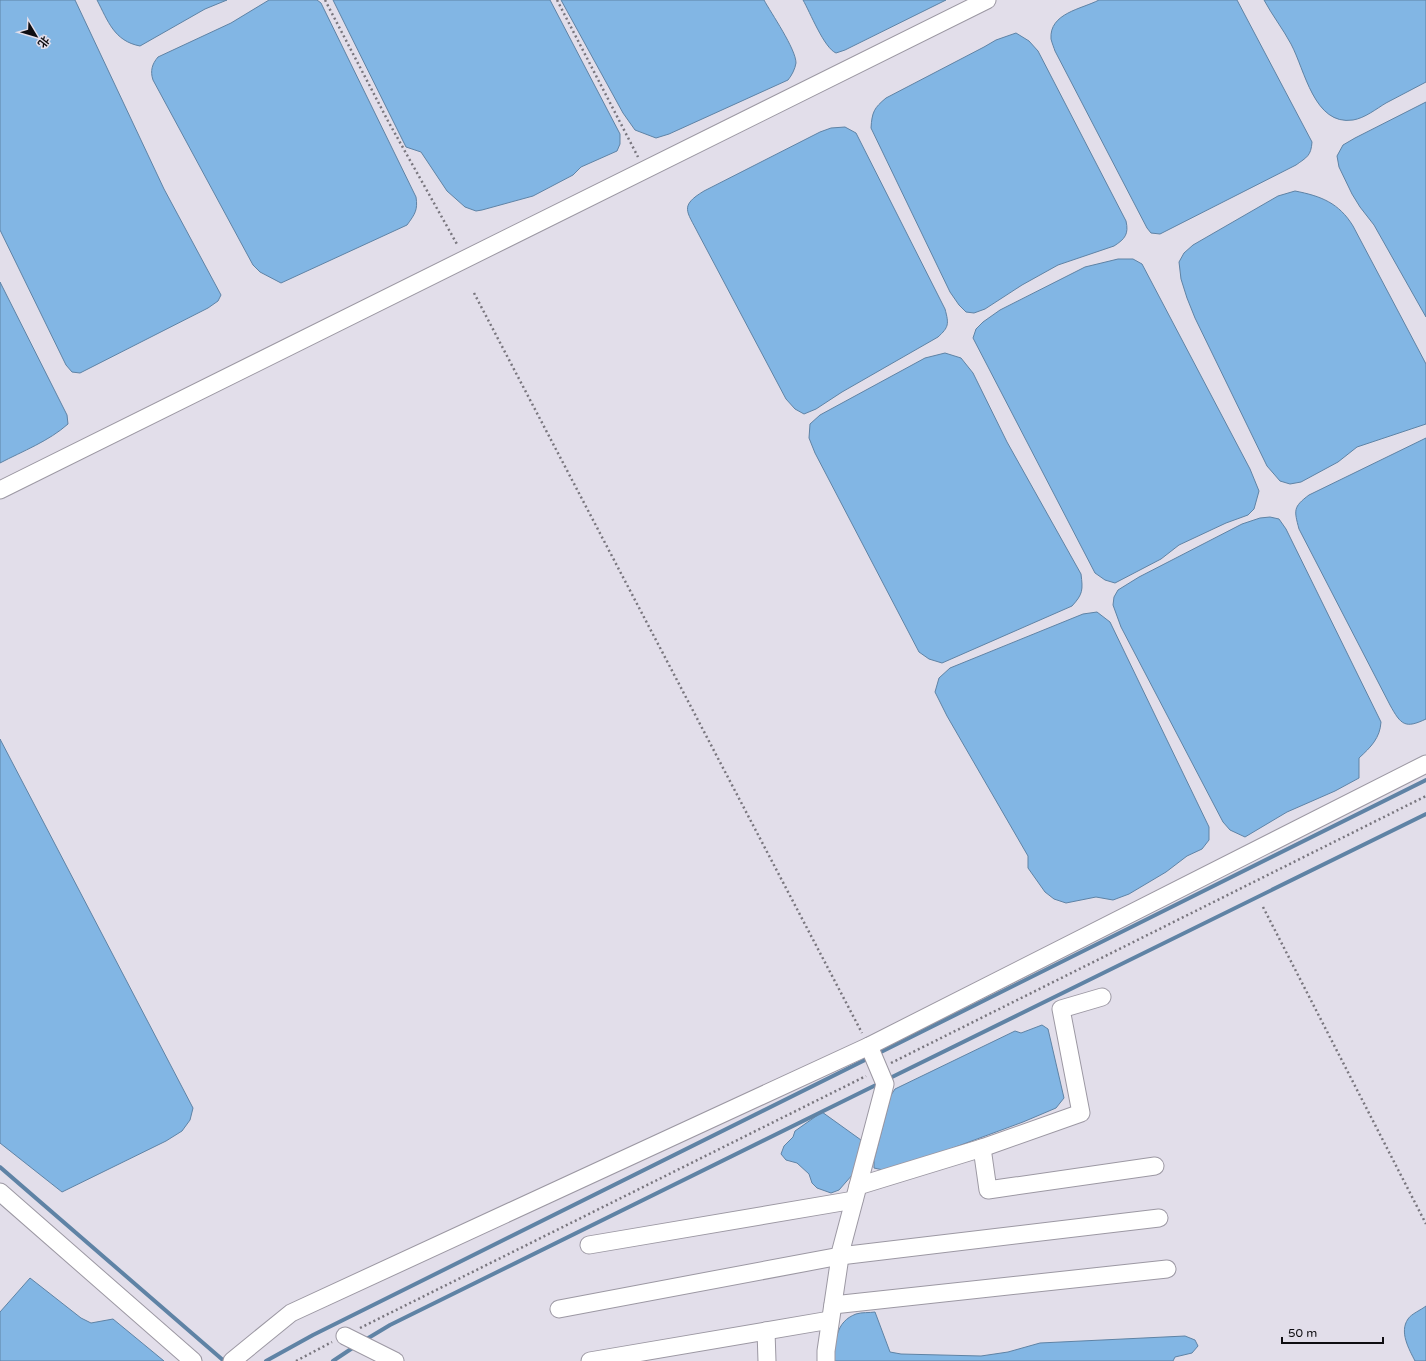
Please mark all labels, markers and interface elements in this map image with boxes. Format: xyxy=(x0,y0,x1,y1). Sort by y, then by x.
north arrow xyxy=(16,16,56,56)
text: 北 xyxy=(35,34,52,50)
scale bar xyxy=(1282,1319,1383,1345)
text: 50 m xyxy=(1288,1326,1317,1340)

